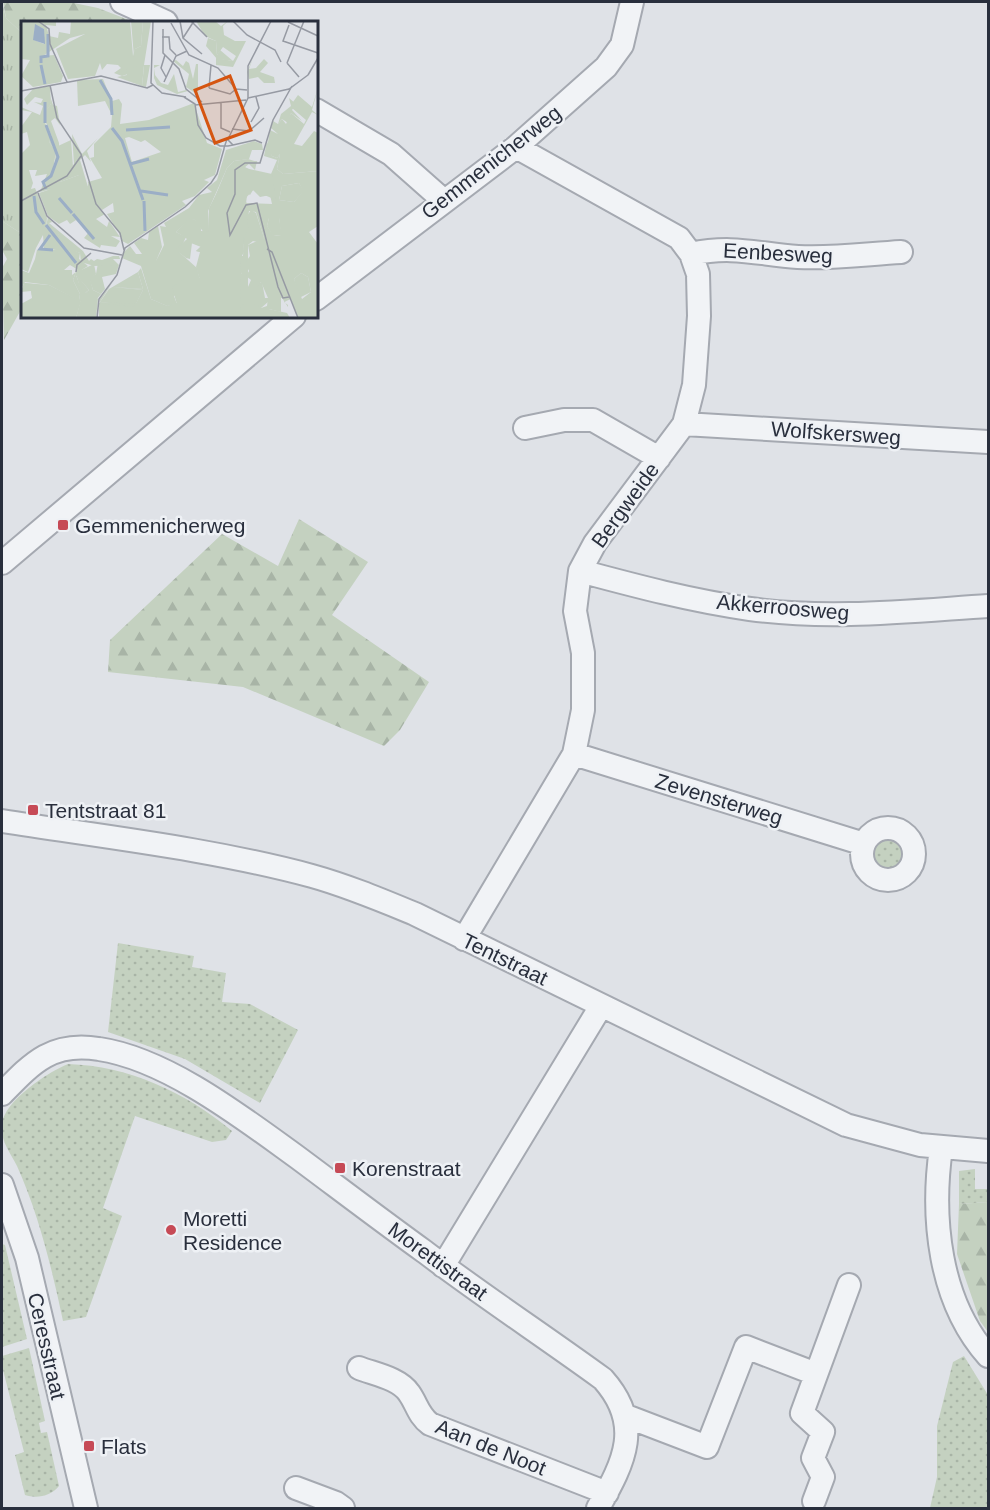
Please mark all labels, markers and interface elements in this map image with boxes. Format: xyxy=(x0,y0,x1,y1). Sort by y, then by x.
inset map xyxy=(21,21,318,318)
street label: Gemmenicherweg xyxy=(417,100,565,224)
street label: Eenbesweg xyxy=(723,239,833,267)
street label: Wolfskersweg xyxy=(770,417,902,449)
street label: Bergweide xyxy=(587,458,663,552)
place label: Gemmenicherweg xyxy=(75,514,245,537)
marker: Gemmenicherweg xyxy=(56,518,70,532)
street label: Akkerroosweg xyxy=(716,590,850,624)
street label: Zevensterweg xyxy=(653,769,785,829)
place label: Tentstraat 81 xyxy=(45,799,166,822)
marker: Tentstraat 81 xyxy=(26,803,40,817)
street label: Tentstraat xyxy=(459,928,552,990)
place label: Korenstraat xyxy=(352,1157,461,1180)
marker: Korenstraat xyxy=(333,1161,347,1175)
place label: Moretti Residence xyxy=(183,1207,282,1254)
street label: Morettistraat xyxy=(384,1217,492,1305)
marker: Moretti Residence xyxy=(164,1223,178,1237)
street label: Ceresstraat xyxy=(24,1291,70,1402)
street label: Aan de Noot xyxy=(433,1414,550,1480)
place label: Flats xyxy=(101,1435,147,1458)
marker: Flats xyxy=(82,1439,96,1453)

